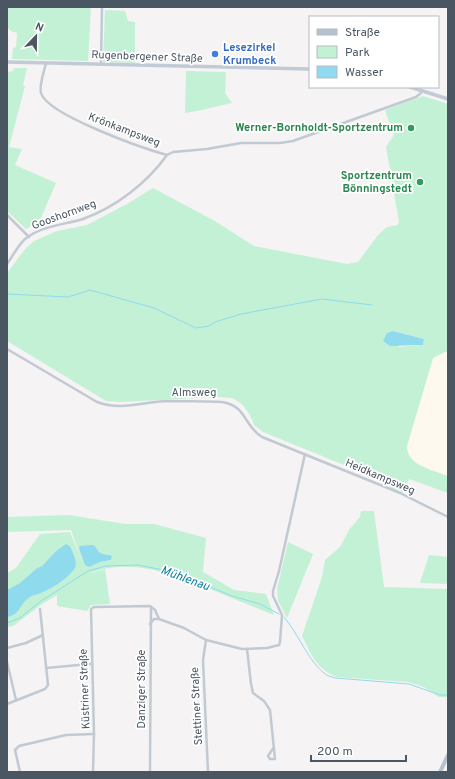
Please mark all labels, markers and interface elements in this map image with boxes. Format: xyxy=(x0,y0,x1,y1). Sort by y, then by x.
north arrow xyxy=(16,16,56,56)
legend xyxy=(309,16,439,88)
text: N xyxy=(33,20,46,36)
text: Straße xyxy=(345,25,380,41)
place label: Lesezirkel Krumbeck xyxy=(223,41,276,68)
text: Park xyxy=(345,45,370,61)
street label: Rugenbergener Straße xyxy=(91,48,203,66)
marker: Lesezirkel Krumbeck xyxy=(210,49,220,59)
text: Wasser xyxy=(345,65,384,81)
street label: Krönkampsweg xyxy=(86,110,162,150)
place label: Werner-Bornholdt-Sportzentrum xyxy=(235,121,403,135)
marker: Werner-Bornholdt-Sportzentrum xyxy=(406,123,416,133)
place label: Sportzentrum Bönningstedt xyxy=(341,169,412,196)
marker: Sportzentrum Bönningstedt xyxy=(415,177,425,187)
street label: Gooshornweg xyxy=(30,197,98,233)
street label: Almsweg xyxy=(172,386,216,400)
street label: Heidkampsweg xyxy=(343,456,417,498)
water label: Mühlenau xyxy=(158,563,212,595)
street label: Küstriner Straße xyxy=(77,648,93,729)
street label: Danziger Straße xyxy=(135,650,149,728)
street label: Stettiner Straße xyxy=(188,666,206,745)
scale bar xyxy=(311,737,406,763)
text: 200 m xyxy=(317,744,353,760)

